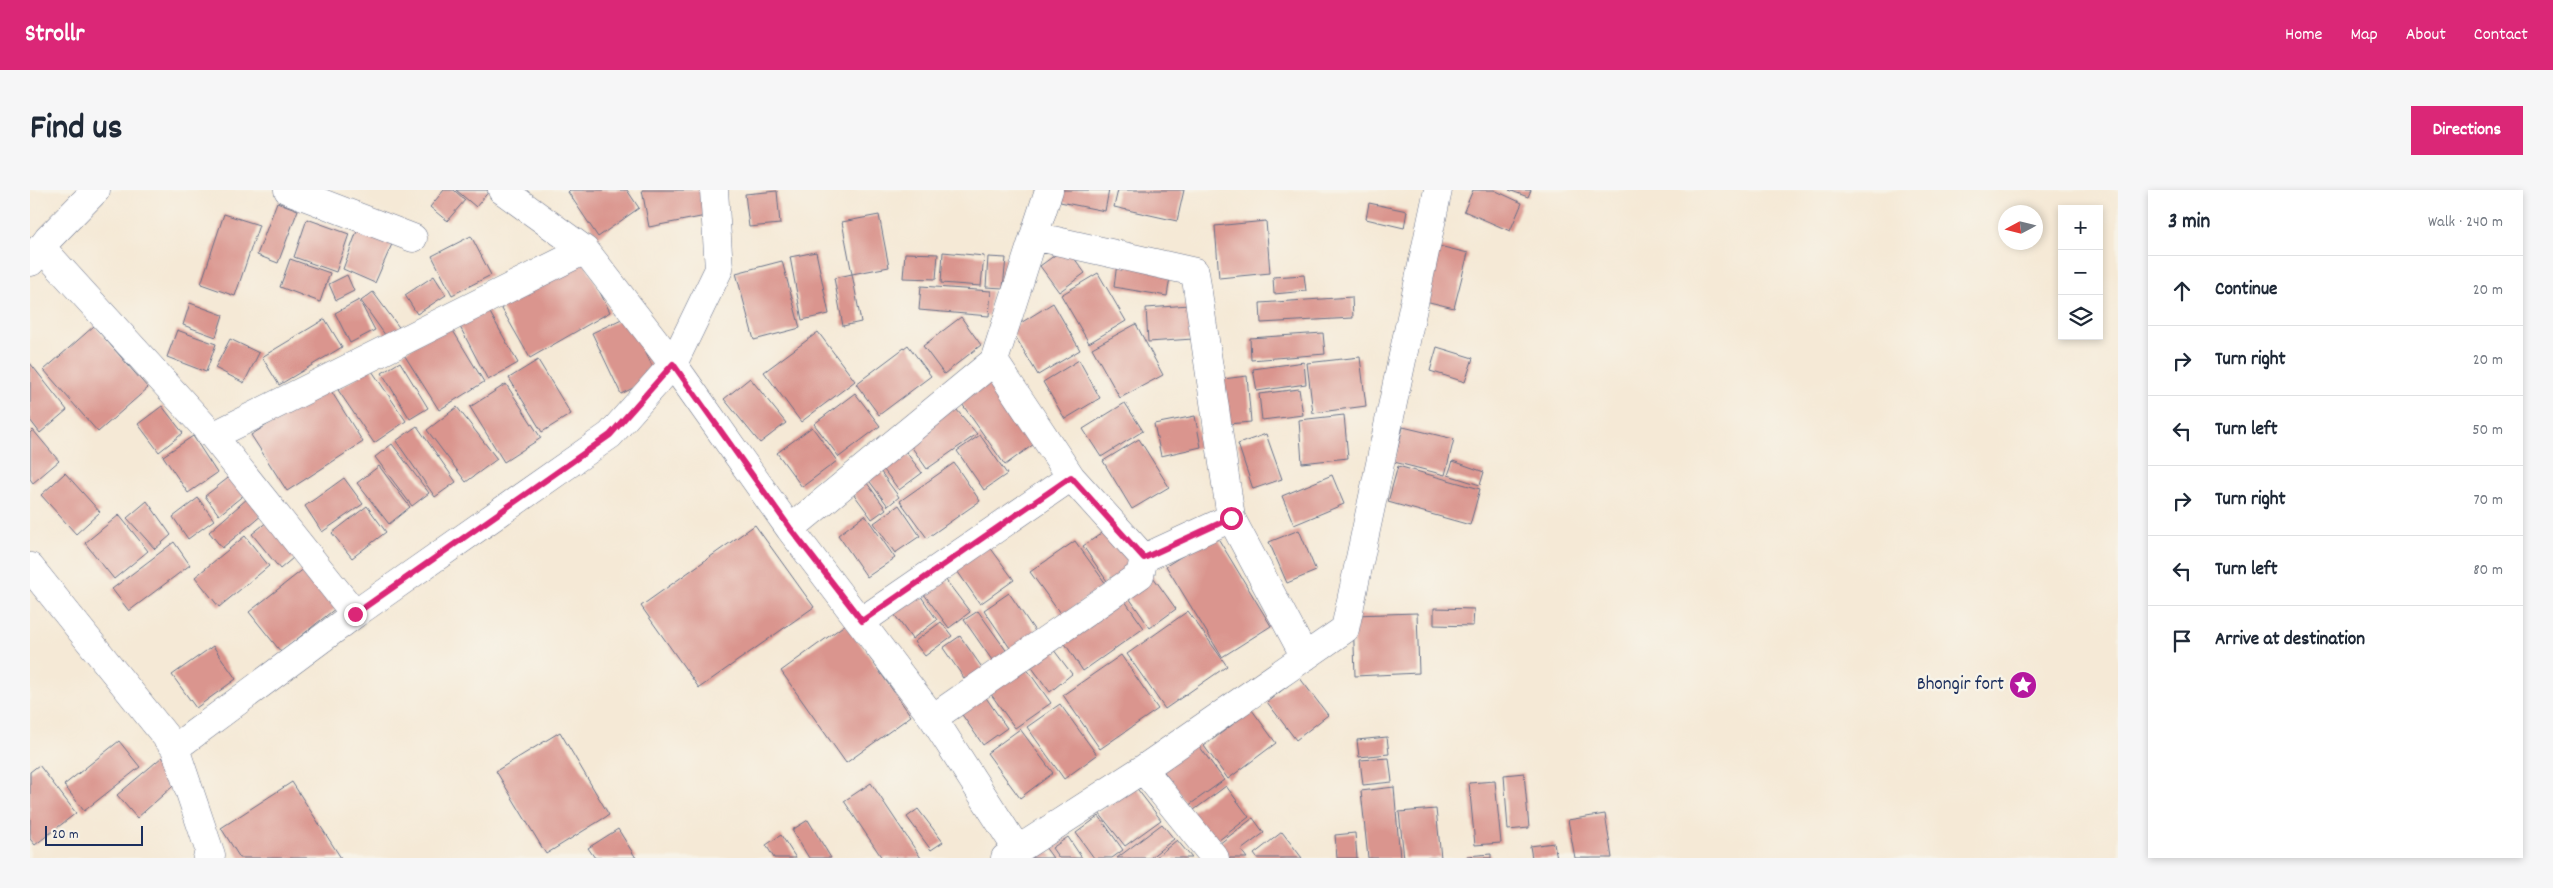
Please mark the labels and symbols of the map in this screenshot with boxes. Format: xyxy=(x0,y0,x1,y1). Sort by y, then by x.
north arrow xyxy=(1998,205,2043,250)
route start xyxy=(1220,507,1243,530)
route end xyxy=(344,603,367,626)
place icon: Bhongir fort xyxy=(2008,670,2038,700)
place label: Bhongir fort xyxy=(1917,672,2004,699)
scale bar xyxy=(45,823,142,846)

